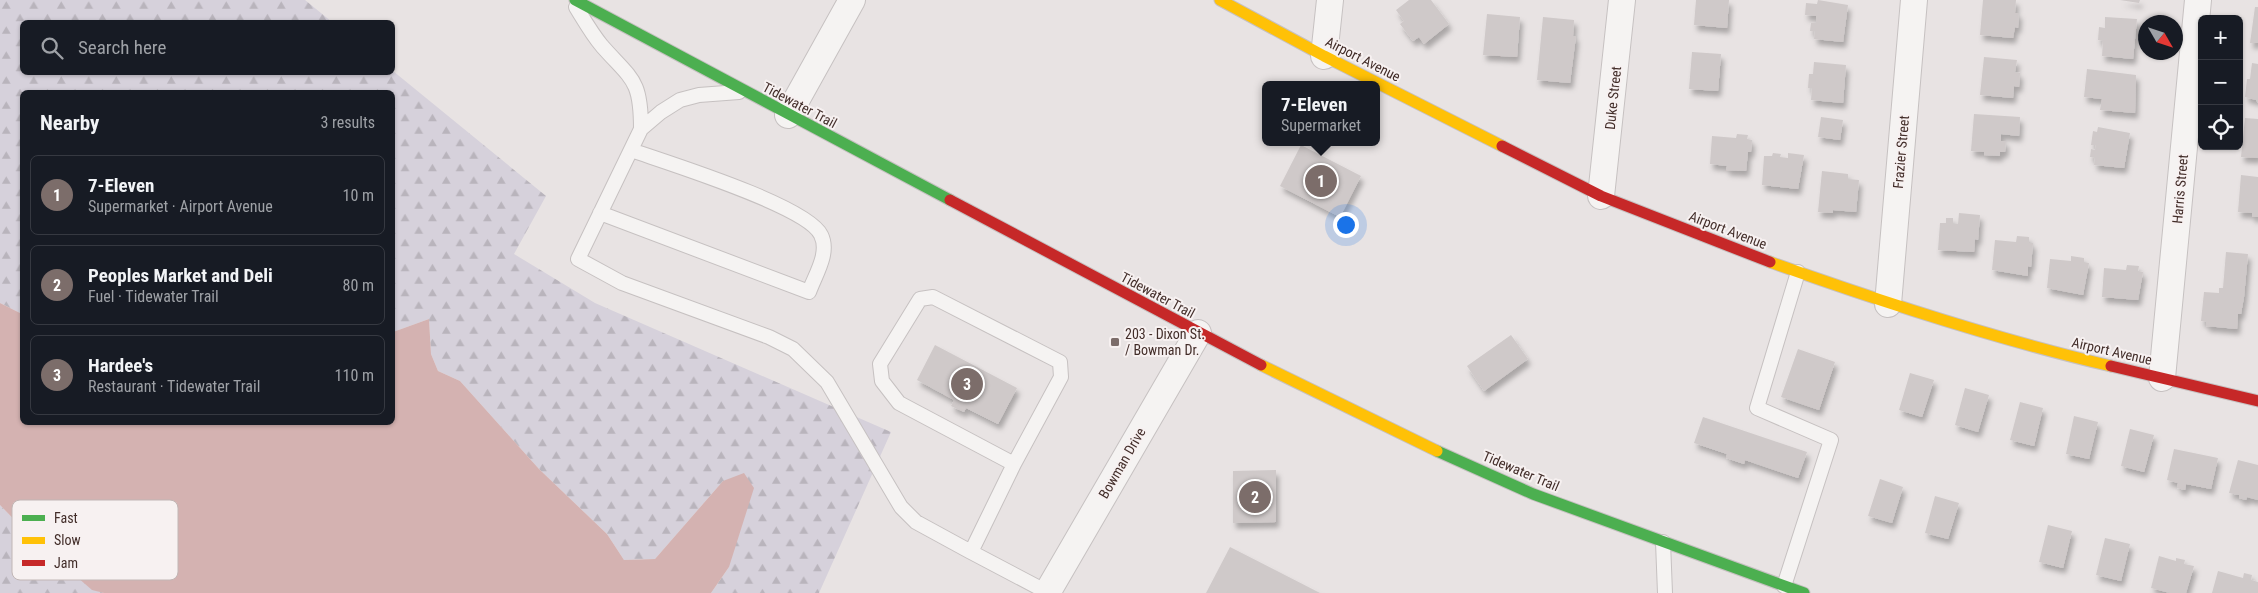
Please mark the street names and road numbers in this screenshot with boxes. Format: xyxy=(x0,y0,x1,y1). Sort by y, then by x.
street label: Airport Avenue xyxy=(1323,33,1403,85)
street label: Duke Street xyxy=(1602,66,1624,130)
street label: Tidewater Trail xyxy=(760,79,840,131)
street label: Frazier Street xyxy=(1890,115,1912,189)
street label: Harris Street xyxy=(2169,154,2191,224)
street label: Airport Avenue xyxy=(1687,208,1769,252)
street label: Tidewater Trail xyxy=(1118,269,1198,321)
street label: Airport Avenue xyxy=(2070,334,2154,368)
street label: Bowman Drive xyxy=(1095,424,1149,501)
street label: Tidewater Trail xyxy=(1480,448,1562,494)

